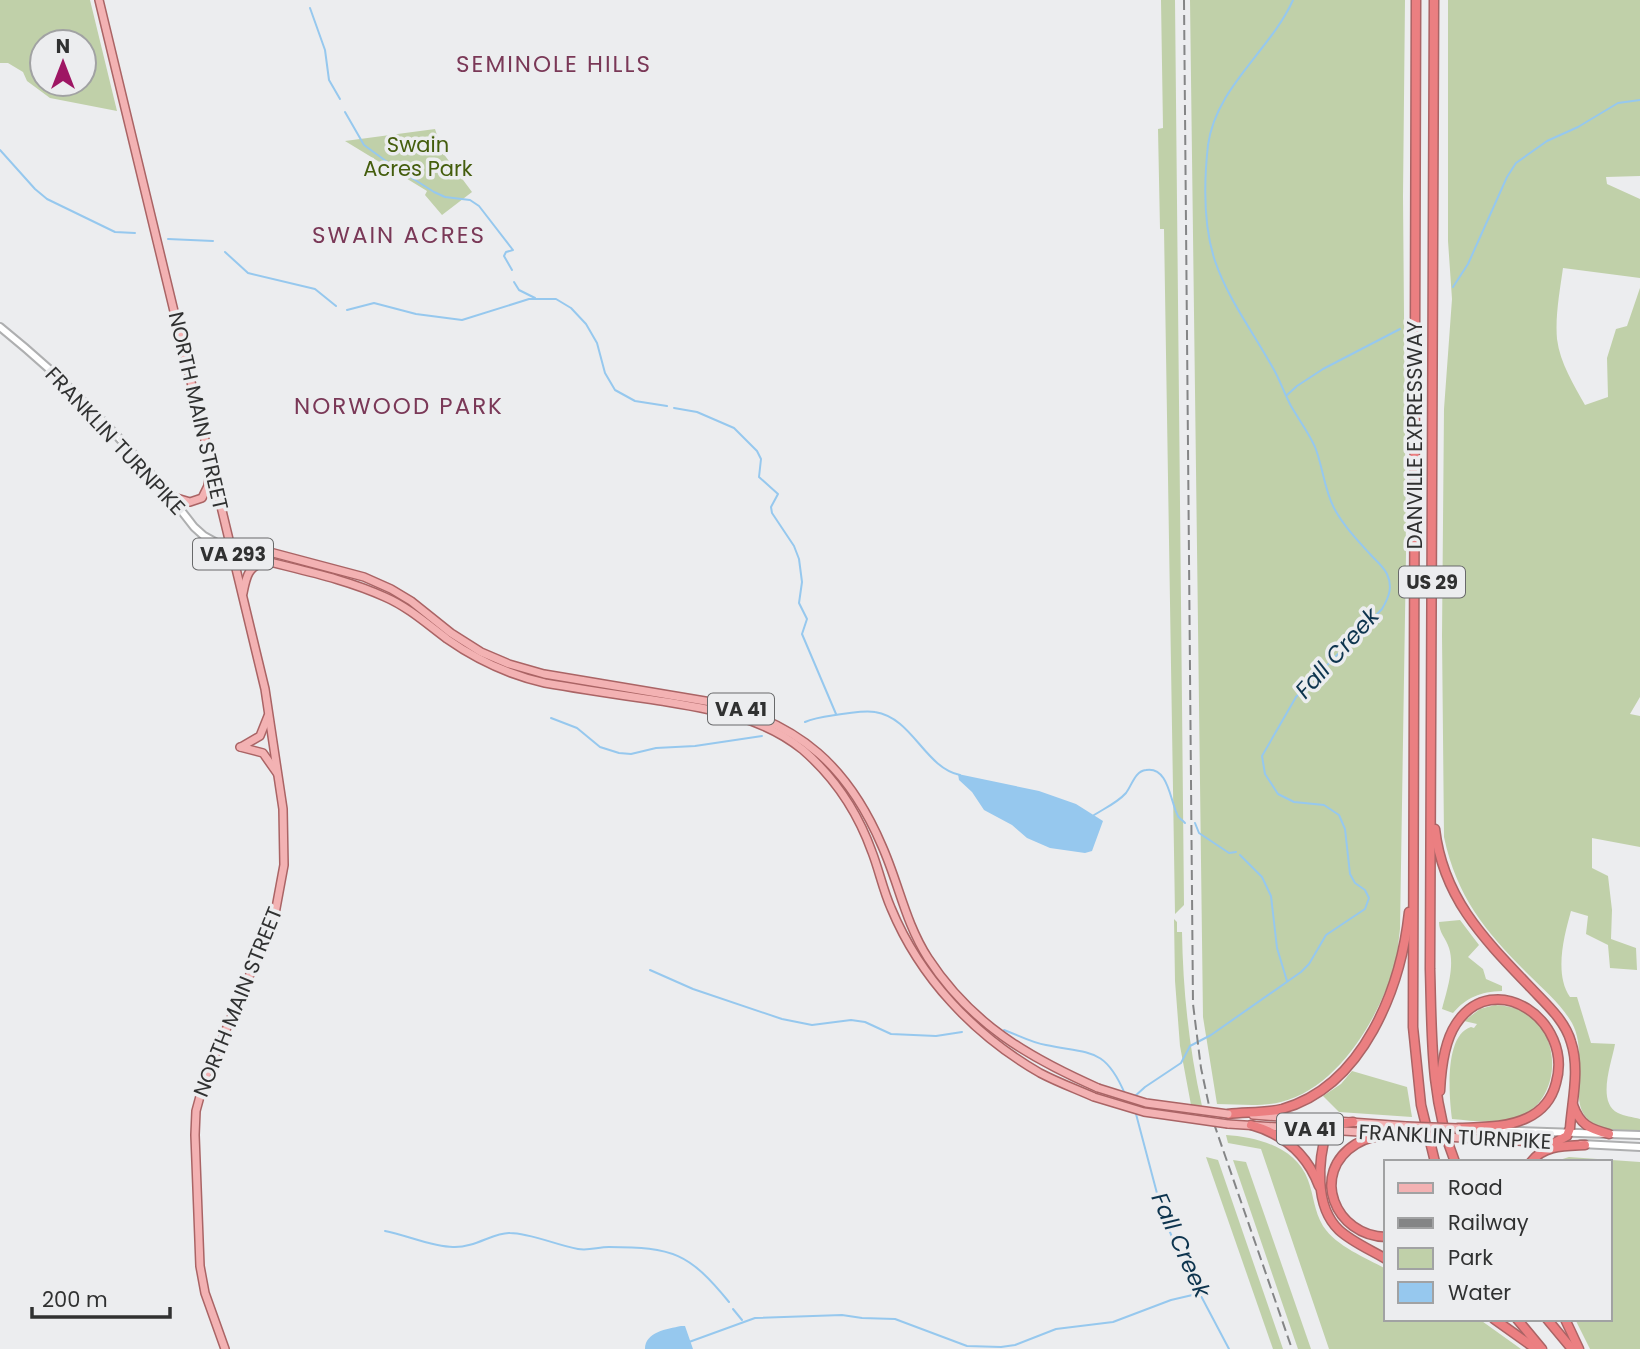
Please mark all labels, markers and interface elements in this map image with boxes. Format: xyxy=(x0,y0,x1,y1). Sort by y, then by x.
north arrow xyxy=(28,28,98,98)
text: N xyxy=(56,33,70,60)
district label: SEMINOLE HILLS xyxy=(456,48,652,80)
park label: Swain Acres Park xyxy=(363,130,473,183)
district label: SWAIN ACRES xyxy=(312,219,486,251)
street label: NORTH MAIN STREET xyxy=(162,309,235,513)
street label: DANVILLE EXPRESSWAY xyxy=(1400,321,1429,549)
street label: FRANKLIN TURNPIKE xyxy=(39,360,192,521)
district label: NORWOOD PARK xyxy=(294,390,504,422)
road number: VA 293 xyxy=(193,538,273,569)
road number: US 29 xyxy=(1399,566,1465,597)
water label: Fall Creek xyxy=(1288,600,1387,705)
road number: VA 41 xyxy=(708,694,774,724)
street label: NORTH MAIN STREET xyxy=(186,902,289,1101)
road number: VA 41 xyxy=(1277,1114,1343,1144)
street label: FRANKLIN TURNPIKE xyxy=(1358,1117,1552,1156)
legend xyxy=(1384,1160,1612,1321)
text: Road xyxy=(1448,1173,1503,1202)
water label: Fall Creek xyxy=(1144,1187,1219,1304)
text: Railway xyxy=(1448,1208,1529,1237)
text: Park xyxy=(1448,1243,1493,1272)
scale bar xyxy=(32,1276,170,1320)
text: Water xyxy=(1448,1278,1511,1307)
text: 200 m xyxy=(42,1285,108,1314)

